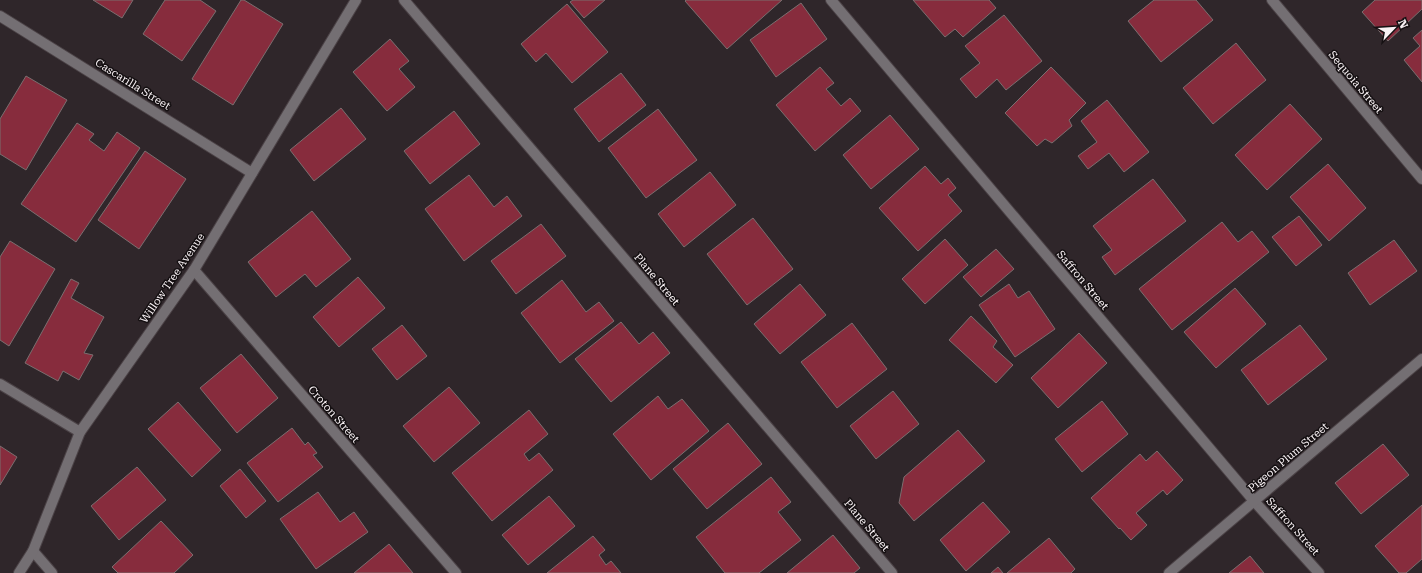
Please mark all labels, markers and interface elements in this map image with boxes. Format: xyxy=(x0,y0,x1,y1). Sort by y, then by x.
north arrow xyxy=(1374,8,1414,48)
text: N xyxy=(1395,17,1411,31)
street label: Sequoia Street xyxy=(1326,48,1386,116)
street label: Cascarilla Street xyxy=(93,56,173,113)
street label: Willow Tree Avenue xyxy=(137,231,207,326)
street label: Saffron Street xyxy=(1054,248,1111,313)
street label: Plane Street xyxy=(631,251,682,308)
street label: Croton Street xyxy=(305,383,362,445)
street label: Pigeon Plum Street xyxy=(1245,420,1331,495)
street label: Saffron Street xyxy=(1263,495,1322,558)
street label: Plane Street xyxy=(841,497,892,554)

